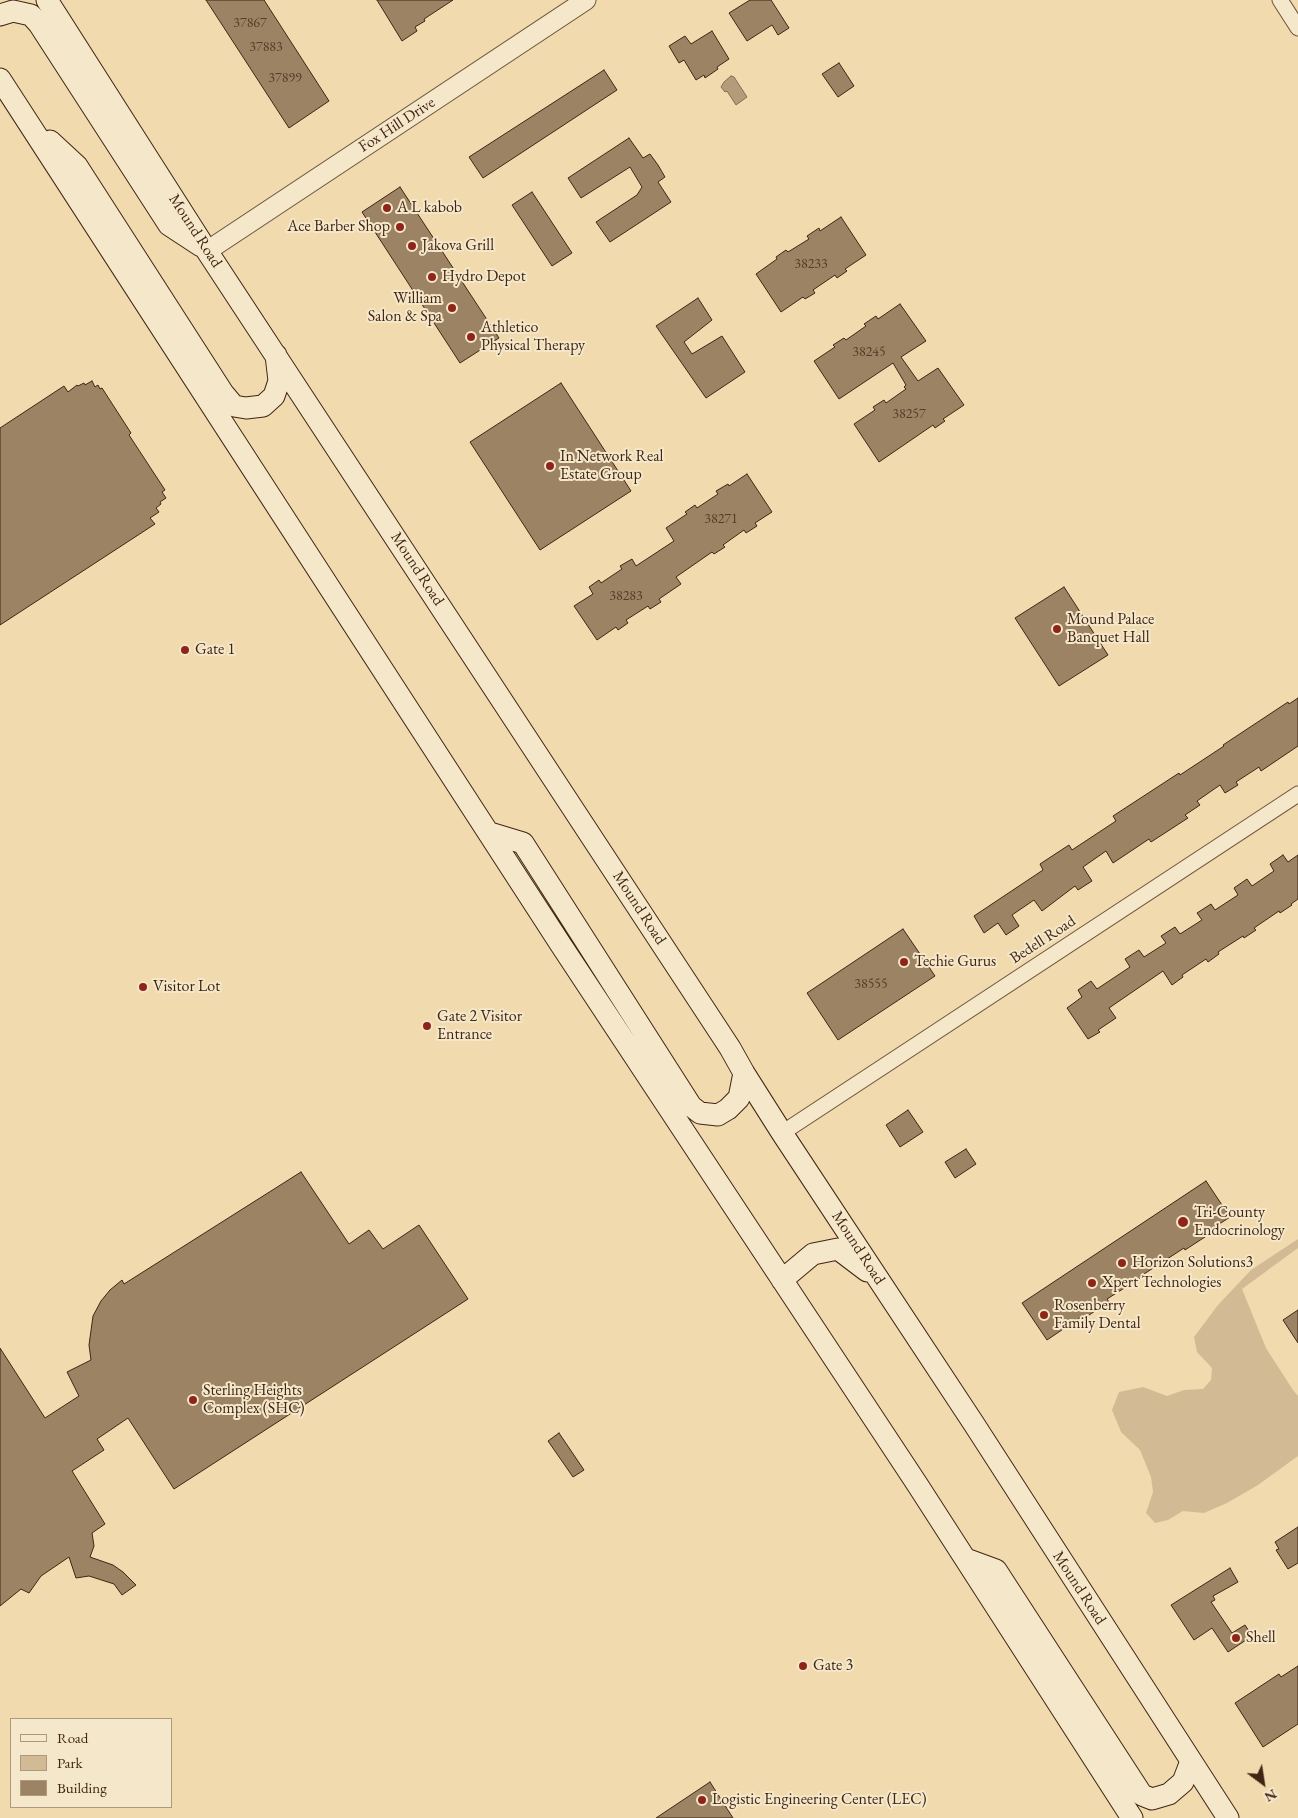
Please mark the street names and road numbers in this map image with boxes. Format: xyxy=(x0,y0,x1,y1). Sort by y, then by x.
street label: Fox Hill Drive xyxy=(355,93,439,157)
street label: Mound Road xyxy=(164,191,226,271)
street label: Mound Road xyxy=(386,529,448,609)
street label: Mound Road xyxy=(608,868,670,948)
street label: Bedell Road xyxy=(1007,912,1079,968)
street label: Mound Road xyxy=(827,1208,889,1288)
street label: Mound Road xyxy=(1048,1548,1110,1628)

